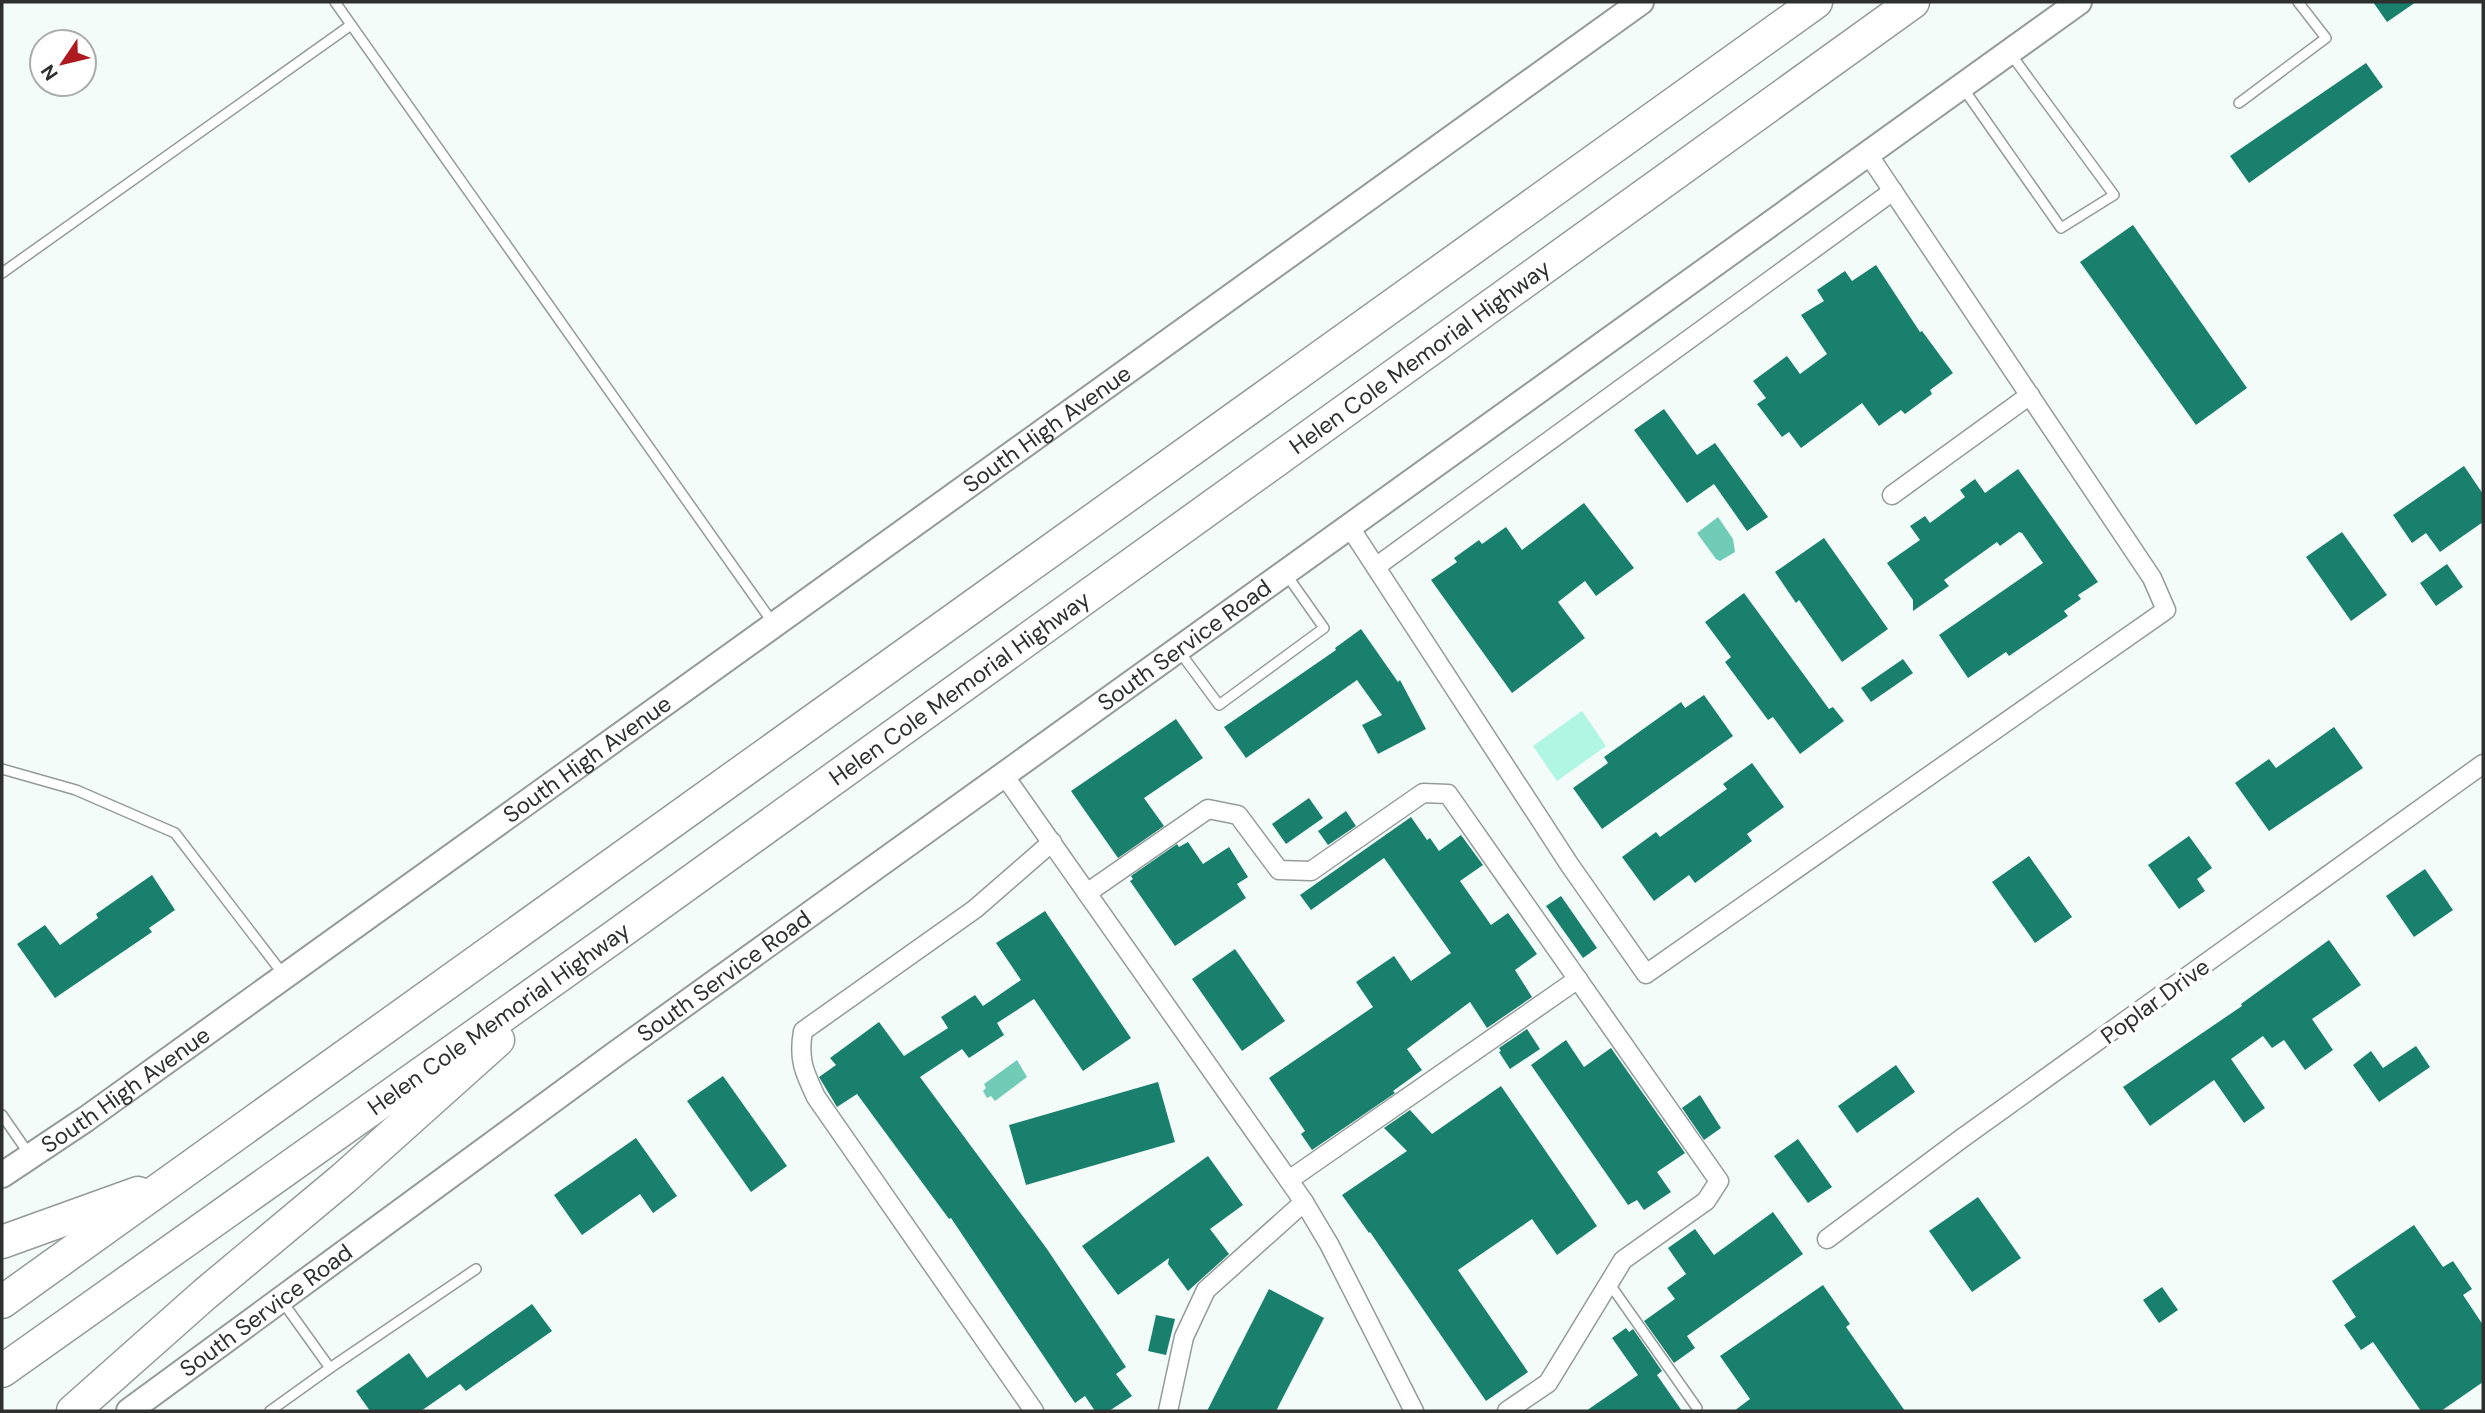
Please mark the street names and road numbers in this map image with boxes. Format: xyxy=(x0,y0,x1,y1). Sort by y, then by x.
street label: Helen Cole Memorial Highway xyxy=(1283,253,1556,461)
street label: South High Avenue xyxy=(957,358,1137,499)
street label: South Service Road xyxy=(1091,572,1277,718)
street label: Helen Cole Memorial Highway xyxy=(823,584,1096,792)
street label: South High Avenue xyxy=(497,688,677,830)
street label: South Service Road xyxy=(631,903,817,1049)
street label: Helen Cole Memorial Highway xyxy=(362,915,636,1122)
street label: Poplar Drive xyxy=(2095,951,2215,1051)
street label: South High Avenue xyxy=(35,1020,216,1160)
street label: South Service Road xyxy=(174,1237,358,1384)

